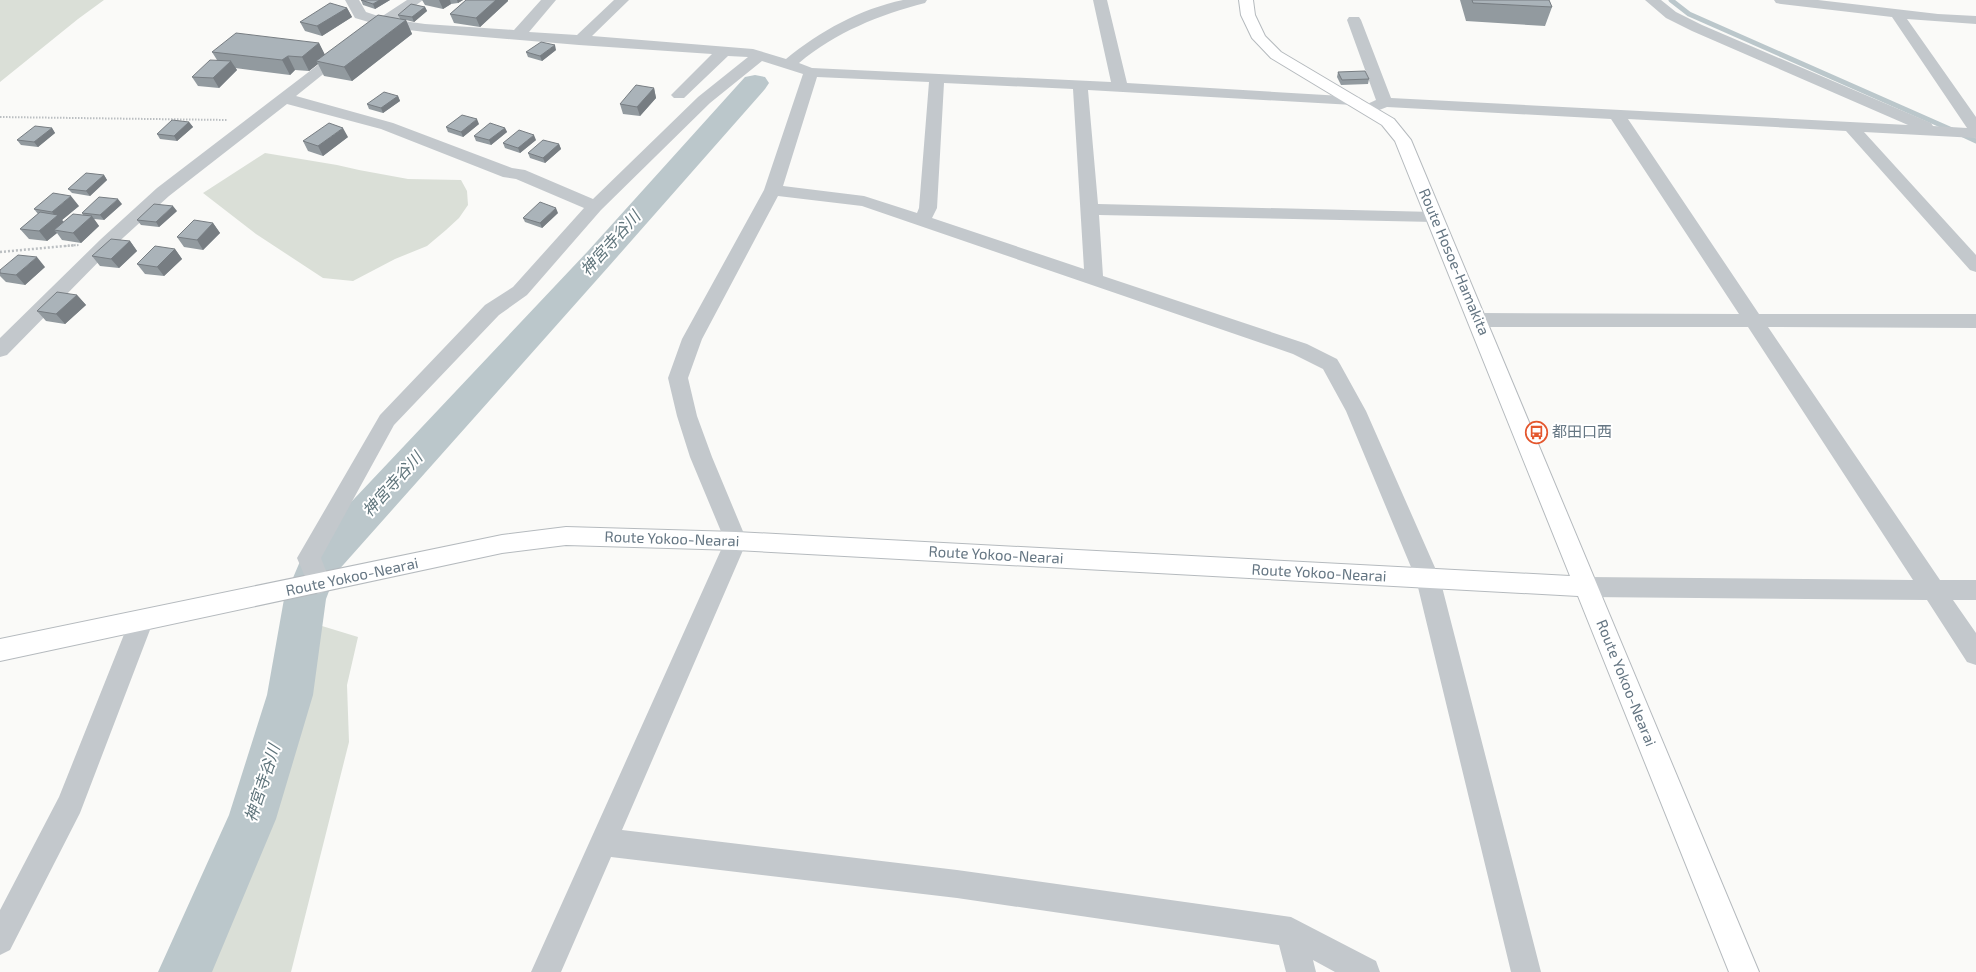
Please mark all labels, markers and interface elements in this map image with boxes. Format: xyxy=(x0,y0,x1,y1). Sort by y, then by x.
street label: Route Hosoe-Hamakita xyxy=(1416,185,1494,338)
water label: 神宮寺谷川 xyxy=(576,205,645,279)
bus stop icon: 都田口西 xyxy=(1524,419,1550,445)
place label: 都田口西 xyxy=(1552,422,1612,440)
water label: 神宮寺谷川 xyxy=(358,446,427,520)
street label: Route Yokoo-Nearai xyxy=(604,527,740,549)
street label: Route Yokoo-Nearai xyxy=(928,541,1064,567)
street label: Route Yokoo-Nearai xyxy=(284,553,420,599)
street label: Route Yokoo-Nearai xyxy=(1251,559,1387,585)
street label: Route Yokoo-Nearai xyxy=(1593,617,1661,749)
water label: 神宮寺谷川 xyxy=(240,740,284,824)

